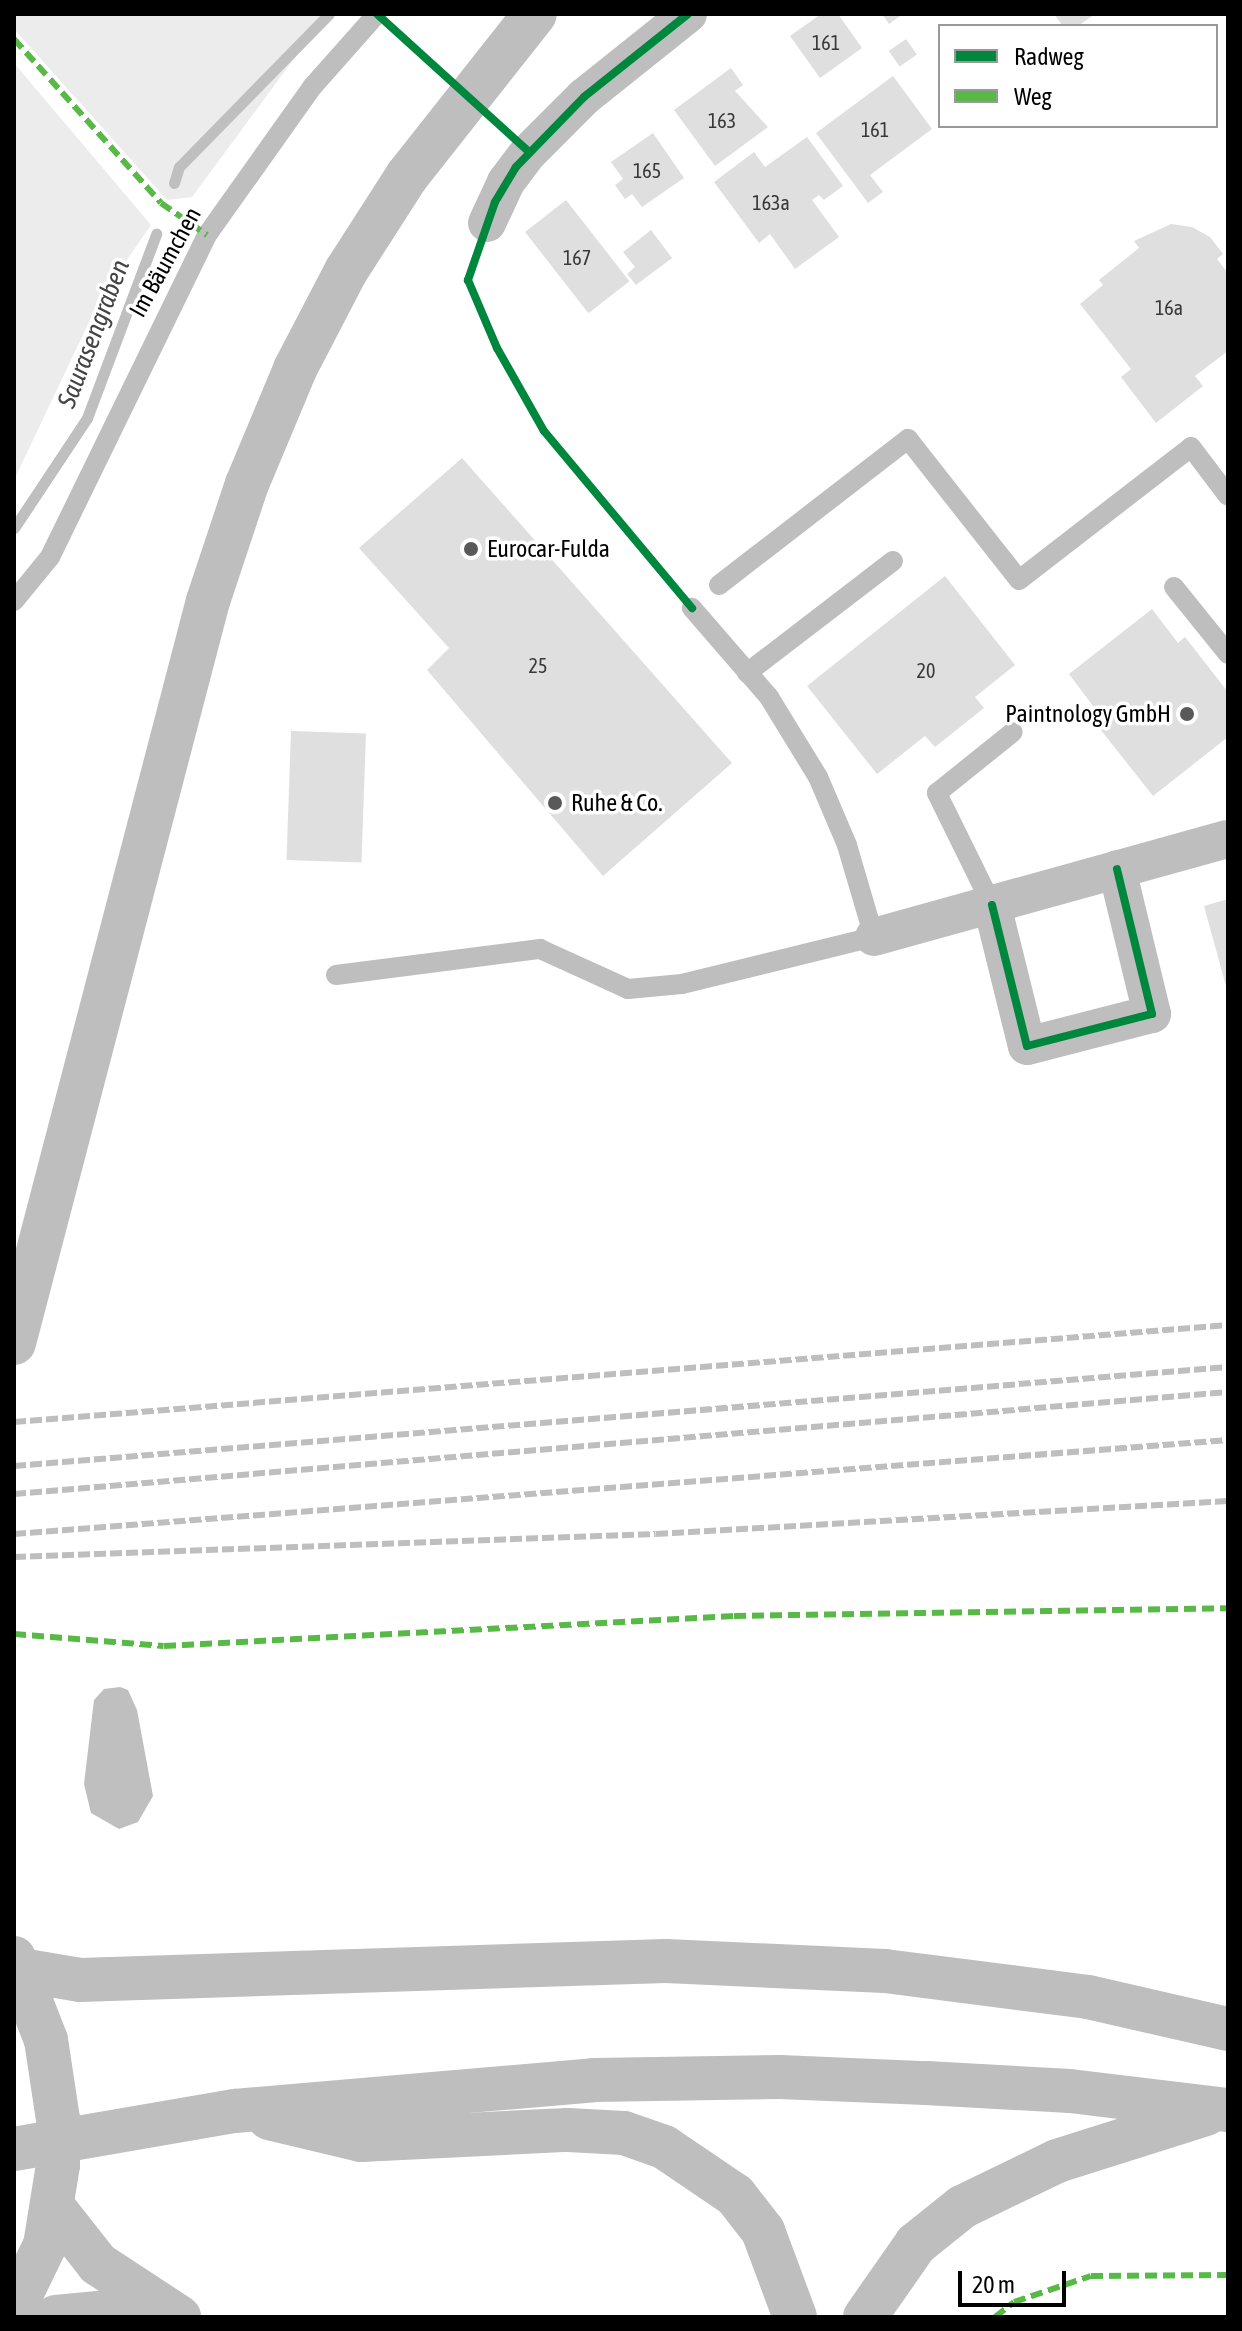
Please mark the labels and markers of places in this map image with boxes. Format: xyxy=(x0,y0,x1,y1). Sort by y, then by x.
place label: Eurocar-Fulda xyxy=(487,535,610,563)
marker: Eurocar-Fulda xyxy=(462,540,480,558)
place label: Paintnology GmbH xyxy=(1005,700,1171,728)
marker: Paintnology GmbH xyxy=(1178,705,1196,723)
place label: Ruhe & Co. xyxy=(571,789,663,817)
marker: Ruhe & Co. xyxy=(546,794,564,812)

